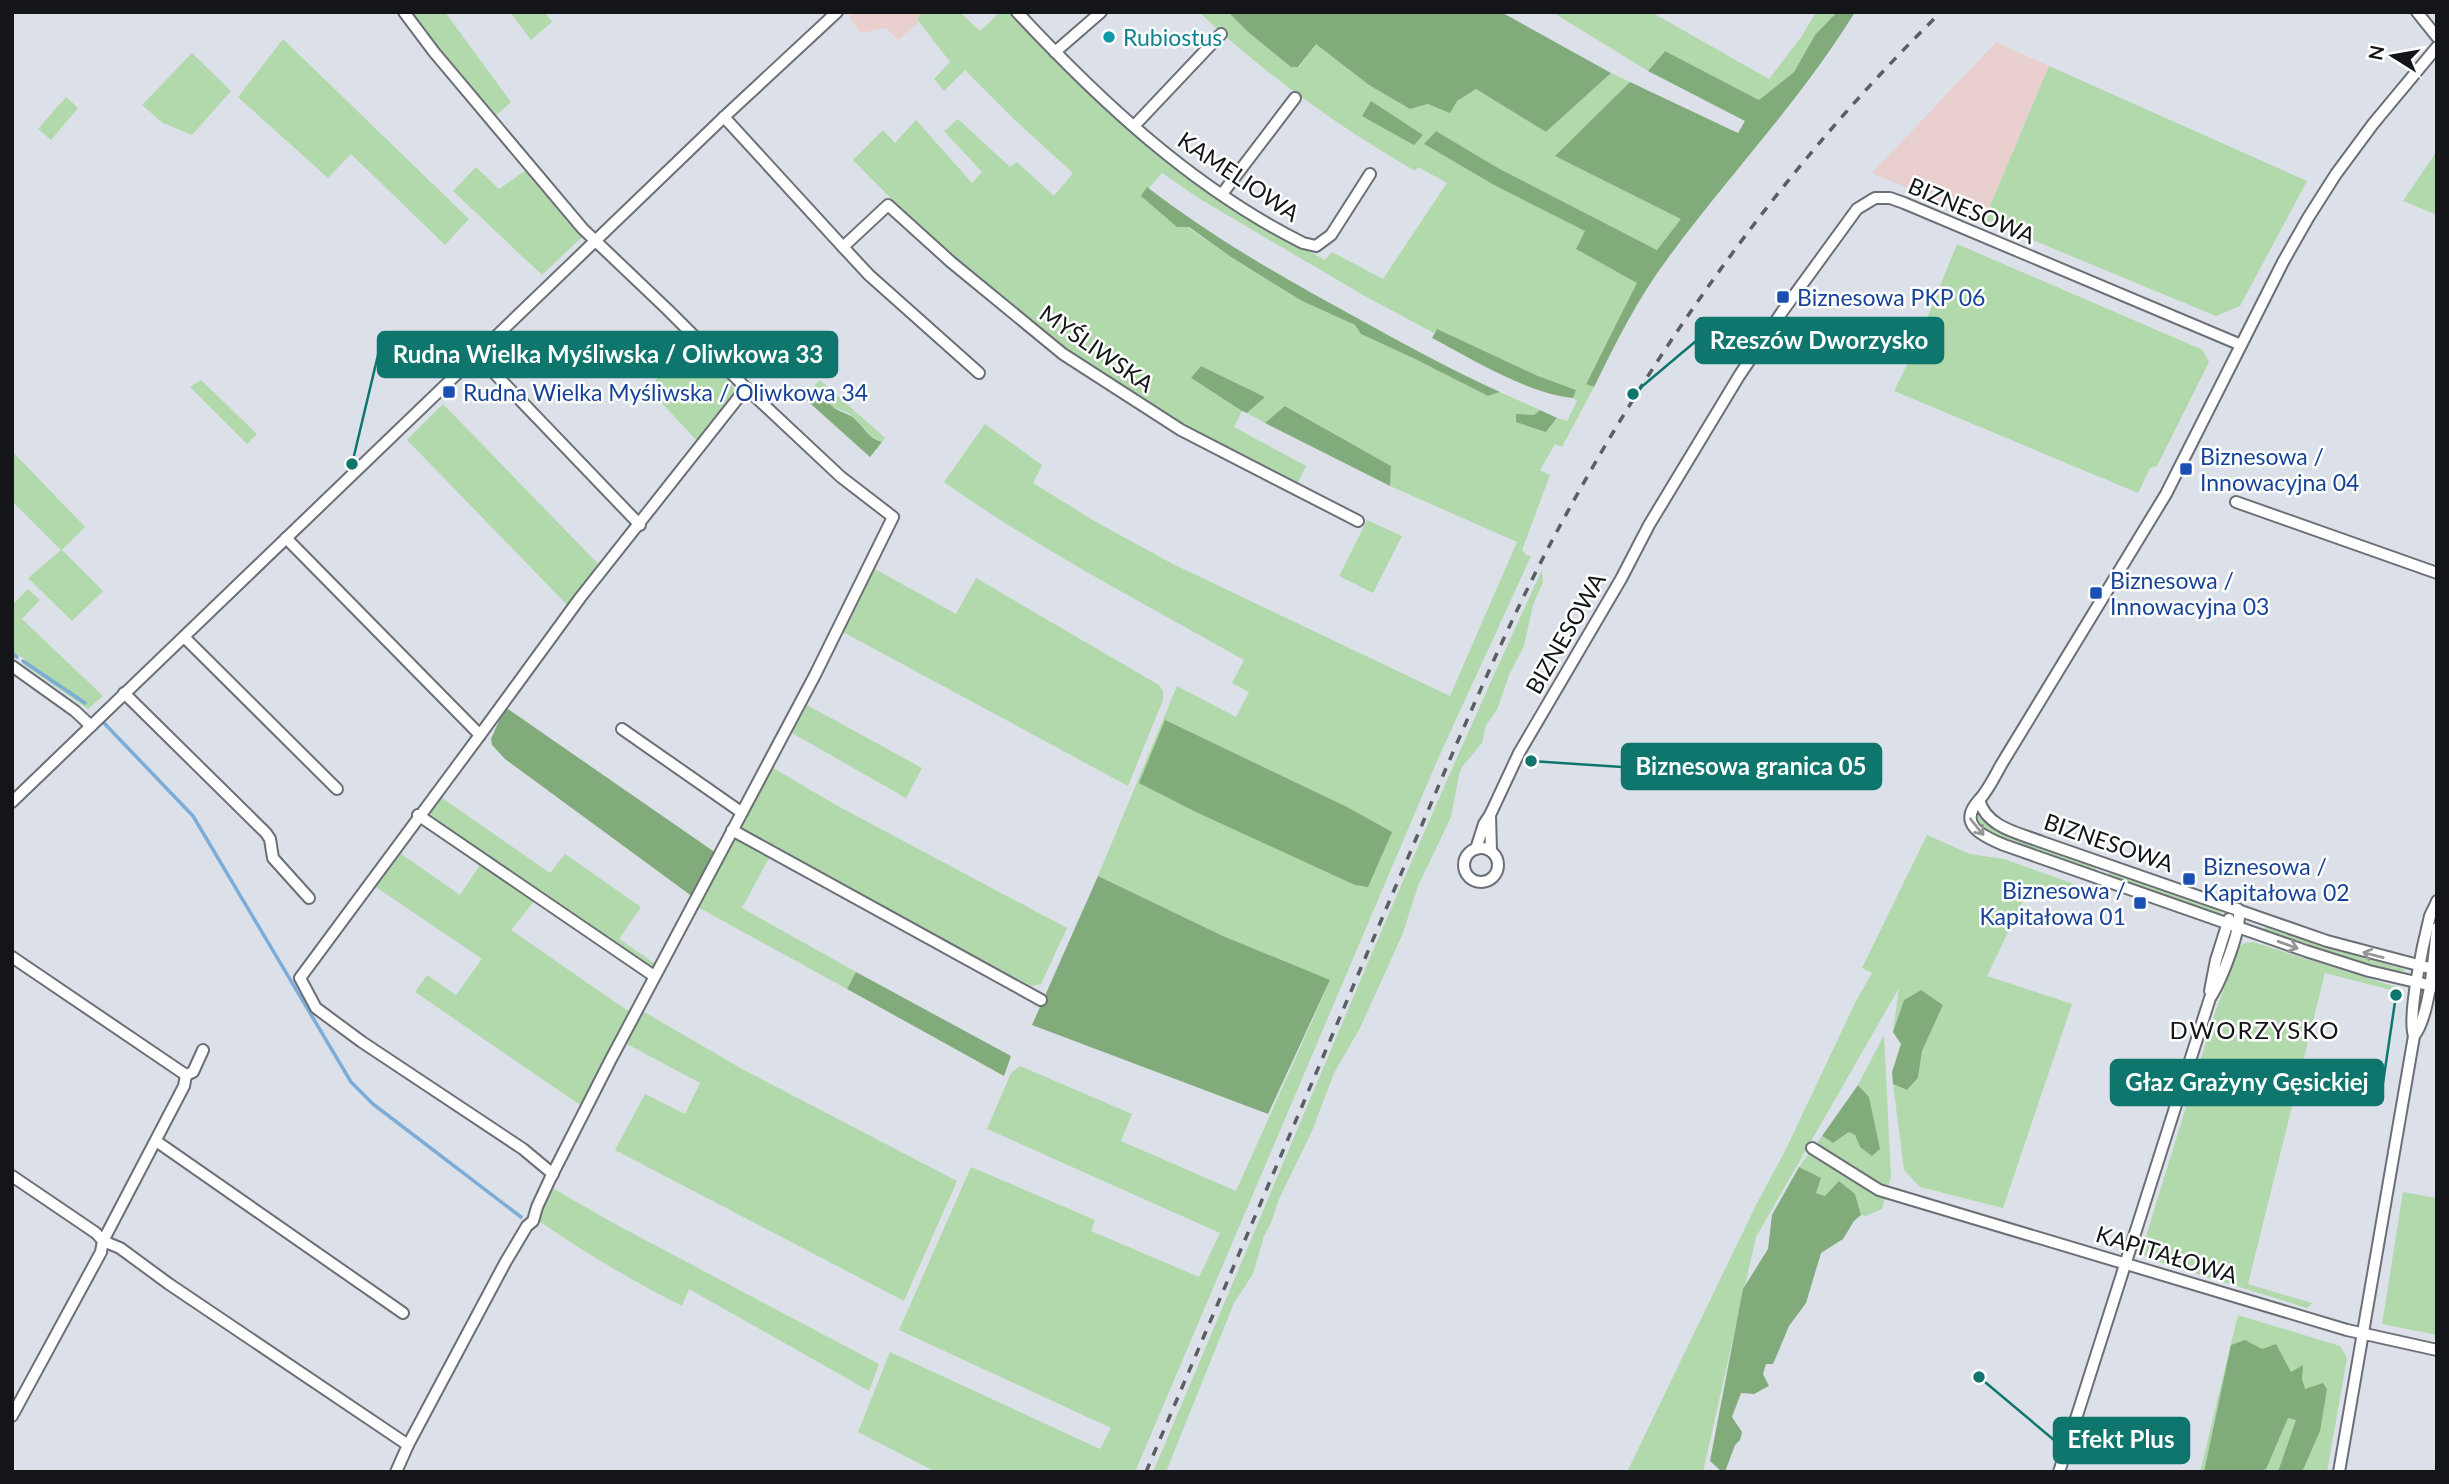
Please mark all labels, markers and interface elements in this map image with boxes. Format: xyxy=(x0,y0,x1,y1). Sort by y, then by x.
north arrow xyxy=(2358,21,2428,91)
place label: Rubiostus xyxy=(1123,23,1222,51)
marker: Rubiostus xyxy=(1101,29,1117,45)
text: N xyxy=(2363,43,2389,62)
street label: KAMELIOWA xyxy=(1173,125,1305,227)
street label: BIZNESOWA xyxy=(1904,171,2040,249)
place label: Biznesowa PKP 06 xyxy=(1797,283,1985,311)
marker: Biznesowa PKP 06 xyxy=(1775,289,1791,305)
street label: MYŚLIWSKA xyxy=(1035,298,1160,398)
callout: Rzeszów Dworzysko xyxy=(1696,318,1943,363)
text: Rzeszów Dworzysko xyxy=(1710,325,1928,354)
callout: Rudna Wielka Myśliwska / Oliwkowa 33 xyxy=(378,332,837,377)
text: Rudna Wielka Myśliwska / Oliwkowa 33 xyxy=(393,339,823,368)
place label: Rudna Wielka Myśliwska / Oliwkowa 34 xyxy=(463,378,868,406)
marker: Rudna Wielka Myśliwska / Oliwkowa 34 xyxy=(441,384,457,400)
place label: Biznesowa / Innowacyjna 04 xyxy=(2200,442,2359,496)
marker: Biznesowa / Innowacyjna 04 xyxy=(2178,461,2194,477)
place label: Biznesowa / Innowacyjna 03 xyxy=(2110,566,2269,620)
street label: BIZNESOWA xyxy=(1519,567,1611,698)
marker: Biznesowa / Innowacyjna 03 xyxy=(2088,585,2104,601)
callout: Biznesowa granica 05 xyxy=(1622,744,1881,789)
text: Biznesowa granica 05 xyxy=(1635,751,1867,780)
street label: BIZNESOWA xyxy=(2041,807,2178,877)
one-way arrow xyxy=(1969,818,1985,836)
place label: Biznesowa / Kapitałowa 02 xyxy=(2203,852,2350,906)
marker: Biznesowa / Kapitałowa 02 xyxy=(2181,871,2197,887)
place label: Biznesowa / Kapitałowa 01 xyxy=(1979,876,2126,930)
marker: Biznesowa / Kapitałowa 01 xyxy=(2132,895,2148,911)
one-way arrow xyxy=(2277,940,2299,952)
one-way arrow xyxy=(2363,947,2385,960)
district label: DWORZYSKO xyxy=(2170,1015,2340,1044)
callout: Głaz Grażyny Gęsickiej xyxy=(2111,1060,2383,1105)
text: Głaz Grażyny Gęsickiej xyxy=(2125,1067,2369,1096)
street label: KAPITAŁOWA xyxy=(2093,1219,2242,1289)
callout: Efekt Plus xyxy=(2054,1418,2189,1463)
text: Efekt Plus xyxy=(2068,1424,2174,1453)

